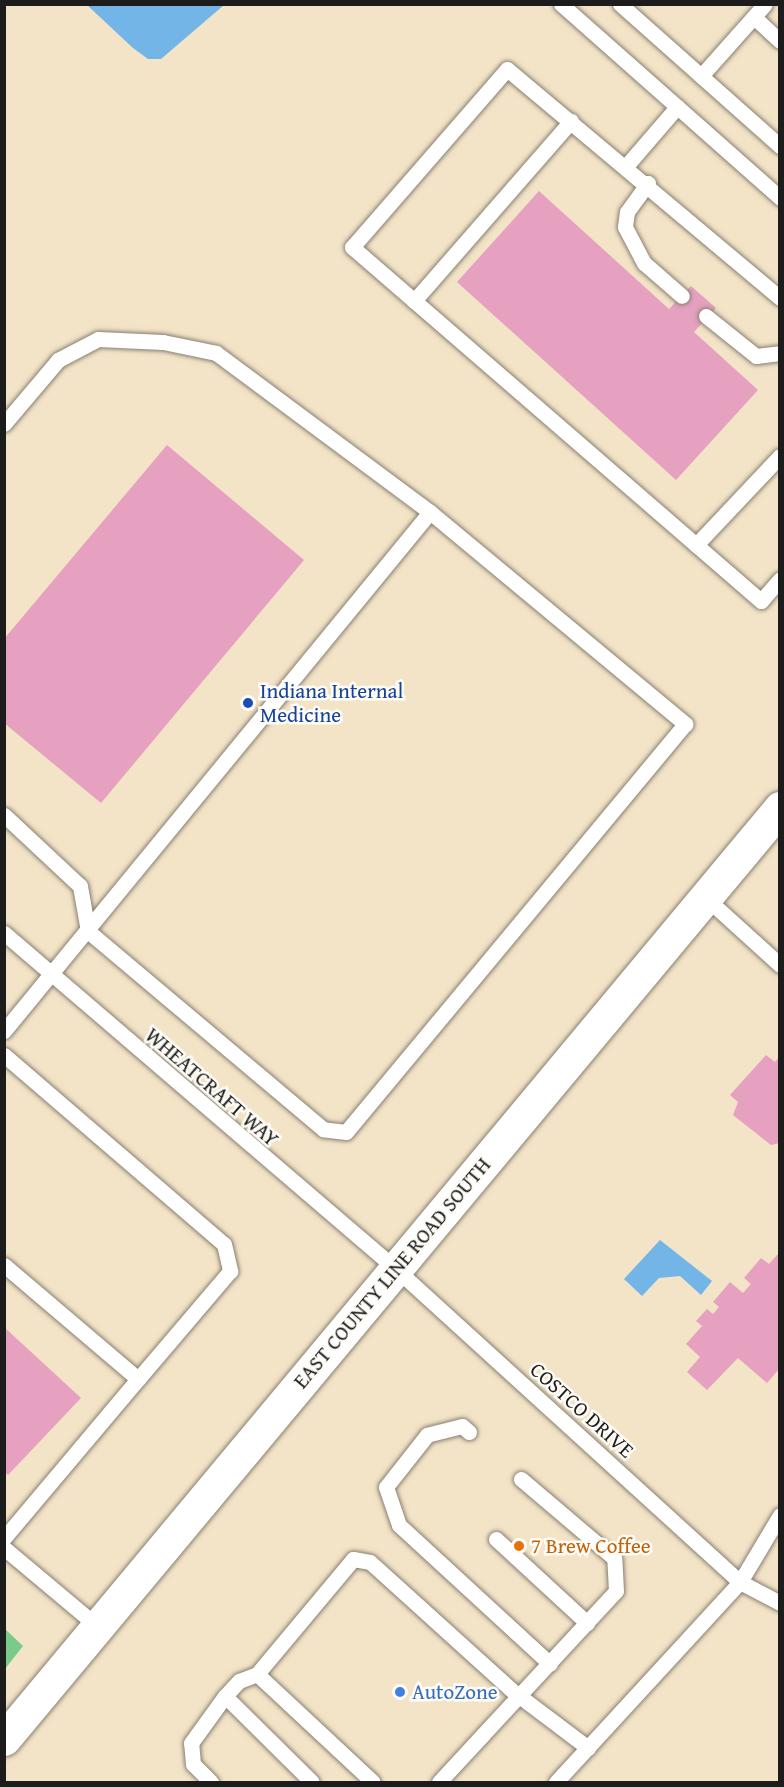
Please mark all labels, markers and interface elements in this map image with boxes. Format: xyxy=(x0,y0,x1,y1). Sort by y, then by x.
place label: Indiana Internal Medicine xyxy=(260,678,403,728)
marker: Indiana Internal Medicine xyxy=(241,696,255,710)
street label: WHEATCRAFT WAY xyxy=(140,1022,284,1152)
street label: EAST COUNTY LINE ROAD SOUTH xyxy=(288,1153,496,1393)
street label: COSTCO DRIVE xyxy=(525,1357,639,1463)
place label: 7 Brew Coffee xyxy=(531,1533,651,1559)
marker: 7 Brew Coffee xyxy=(512,1539,526,1553)
place label: AutoZone xyxy=(412,1679,498,1705)
marker: AutoZone xyxy=(393,1685,407,1699)

